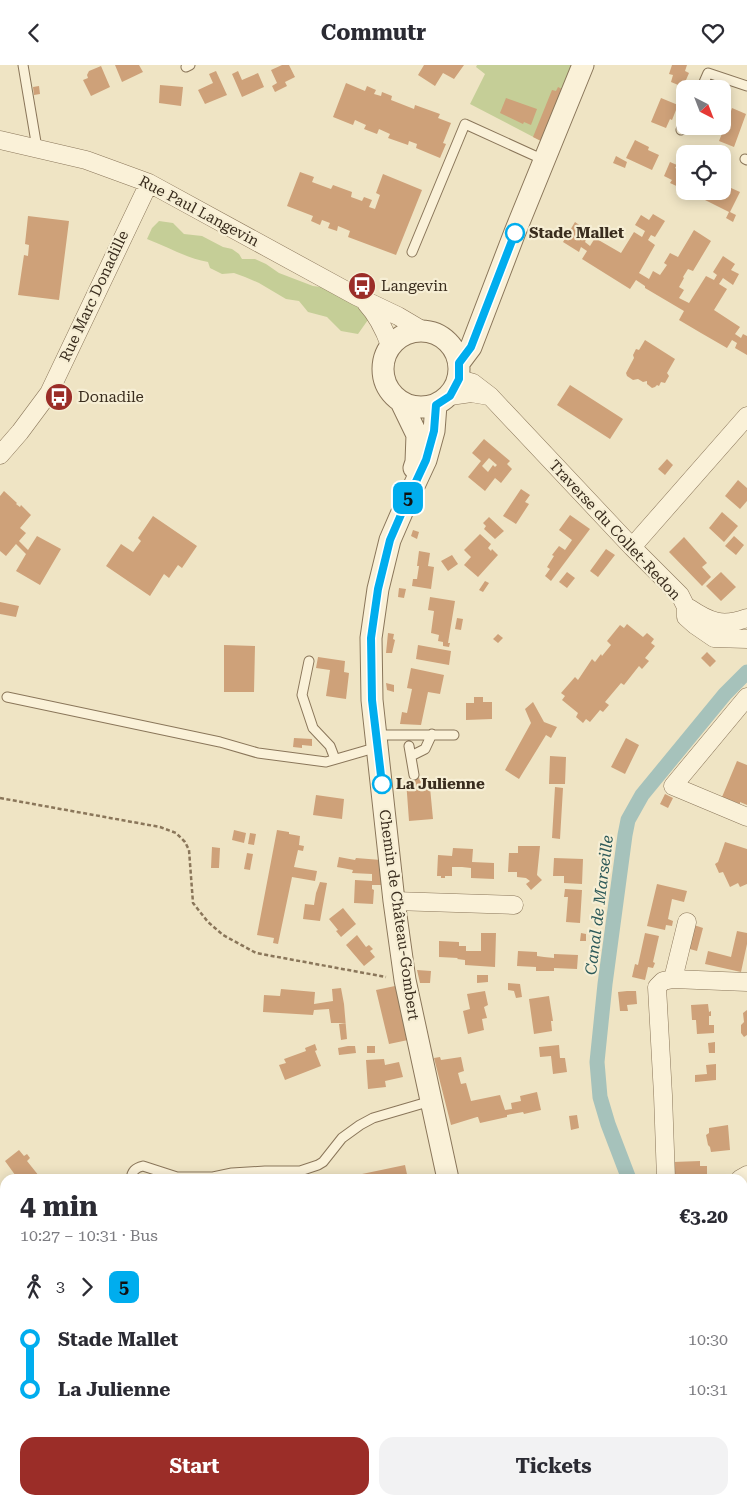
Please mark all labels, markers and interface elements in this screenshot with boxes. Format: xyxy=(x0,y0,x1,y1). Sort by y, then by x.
icon: back xyxy=(20,19,48,47)
icon: heart xyxy=(699,19,727,47)
text: Commutr xyxy=(321,20,426,45)
north arrow xyxy=(676,80,731,135)
map controls xyxy=(676,80,731,200)
button: locate xyxy=(676,145,731,200)
street label: Rue Paul Langevin xyxy=(136,172,262,250)
marker: Stade Mallet xyxy=(505,223,525,243)
place label: Stade Mallet xyxy=(529,224,624,242)
street label: Rue Marc Donadille xyxy=(56,228,132,364)
bus stop icon: Langevin xyxy=(347,271,377,301)
place label: Langevin xyxy=(381,277,448,295)
bus stop icon: Donadile xyxy=(44,382,74,412)
place label: Donadile xyxy=(78,388,144,406)
street label: Traverse du Collet-Redon xyxy=(545,456,685,604)
line badge: 5 xyxy=(392,482,424,514)
text: 5 xyxy=(403,487,413,508)
marker: La Julienne xyxy=(372,774,392,794)
place label: La Julienne xyxy=(396,775,485,793)
street label: Chemin de Château-Gombert xyxy=(375,808,423,1022)
water label: Canal de Marseille xyxy=(581,834,617,976)
text: 4 min xyxy=(20,1190,98,1223)
text: €3.20 xyxy=(679,1205,728,1228)
text: 10:27 – 10:31 · Bus xyxy=(20,1226,158,1245)
icon: walk xyxy=(20,1273,48,1301)
icon: forward xyxy=(73,1273,101,1301)
text: 5 xyxy=(119,1276,129,1297)
text: 3 xyxy=(56,1277,65,1296)
text: Stade Mallet xyxy=(58,1328,178,1351)
text: 10:30 xyxy=(688,1330,728,1349)
text: La Julienne xyxy=(58,1378,170,1401)
text: 10:31 xyxy=(688,1380,728,1399)
button: Start xyxy=(20,1437,369,1495)
button: Tickets xyxy=(379,1437,728,1495)

